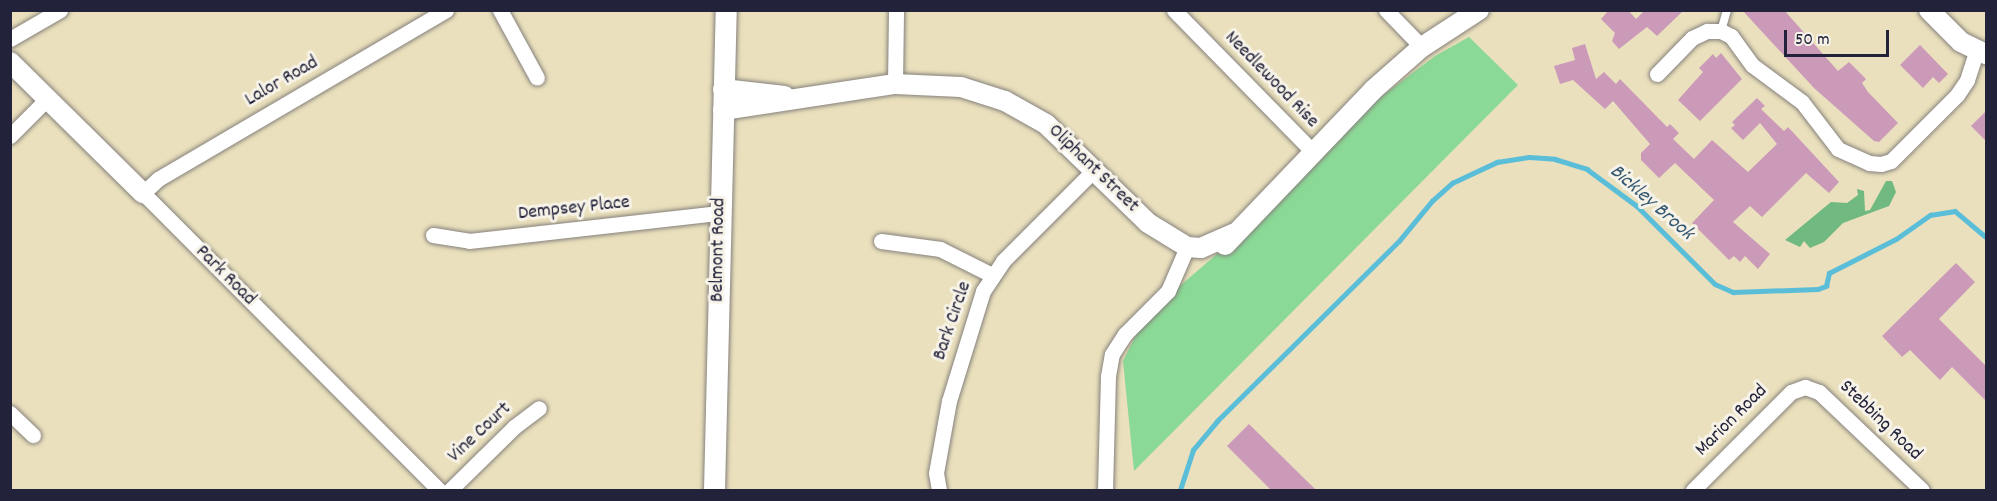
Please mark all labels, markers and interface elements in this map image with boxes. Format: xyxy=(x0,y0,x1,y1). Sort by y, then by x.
scale bar xyxy=(1787,18,1892,56)
street label: Needlewood Rise xyxy=(1219,26,1323,134)
text: 50 m xyxy=(1795,28,1830,53)
street label: Lalor Road xyxy=(241,51,323,113)
street label: Oliphant Street xyxy=(1042,120,1144,218)
water label: Bickley Brook xyxy=(1604,160,1698,246)
street label: Dempsey Place xyxy=(517,191,631,227)
street label: Belmont Road xyxy=(706,198,732,302)
street label: Park Road xyxy=(190,241,260,311)
street label: Bark Circle xyxy=(928,279,978,363)
street label: Stebbing Road xyxy=(1834,376,1926,466)
street label: Marion Road xyxy=(1691,380,1773,462)
street label: Vine Court xyxy=(443,398,517,468)

